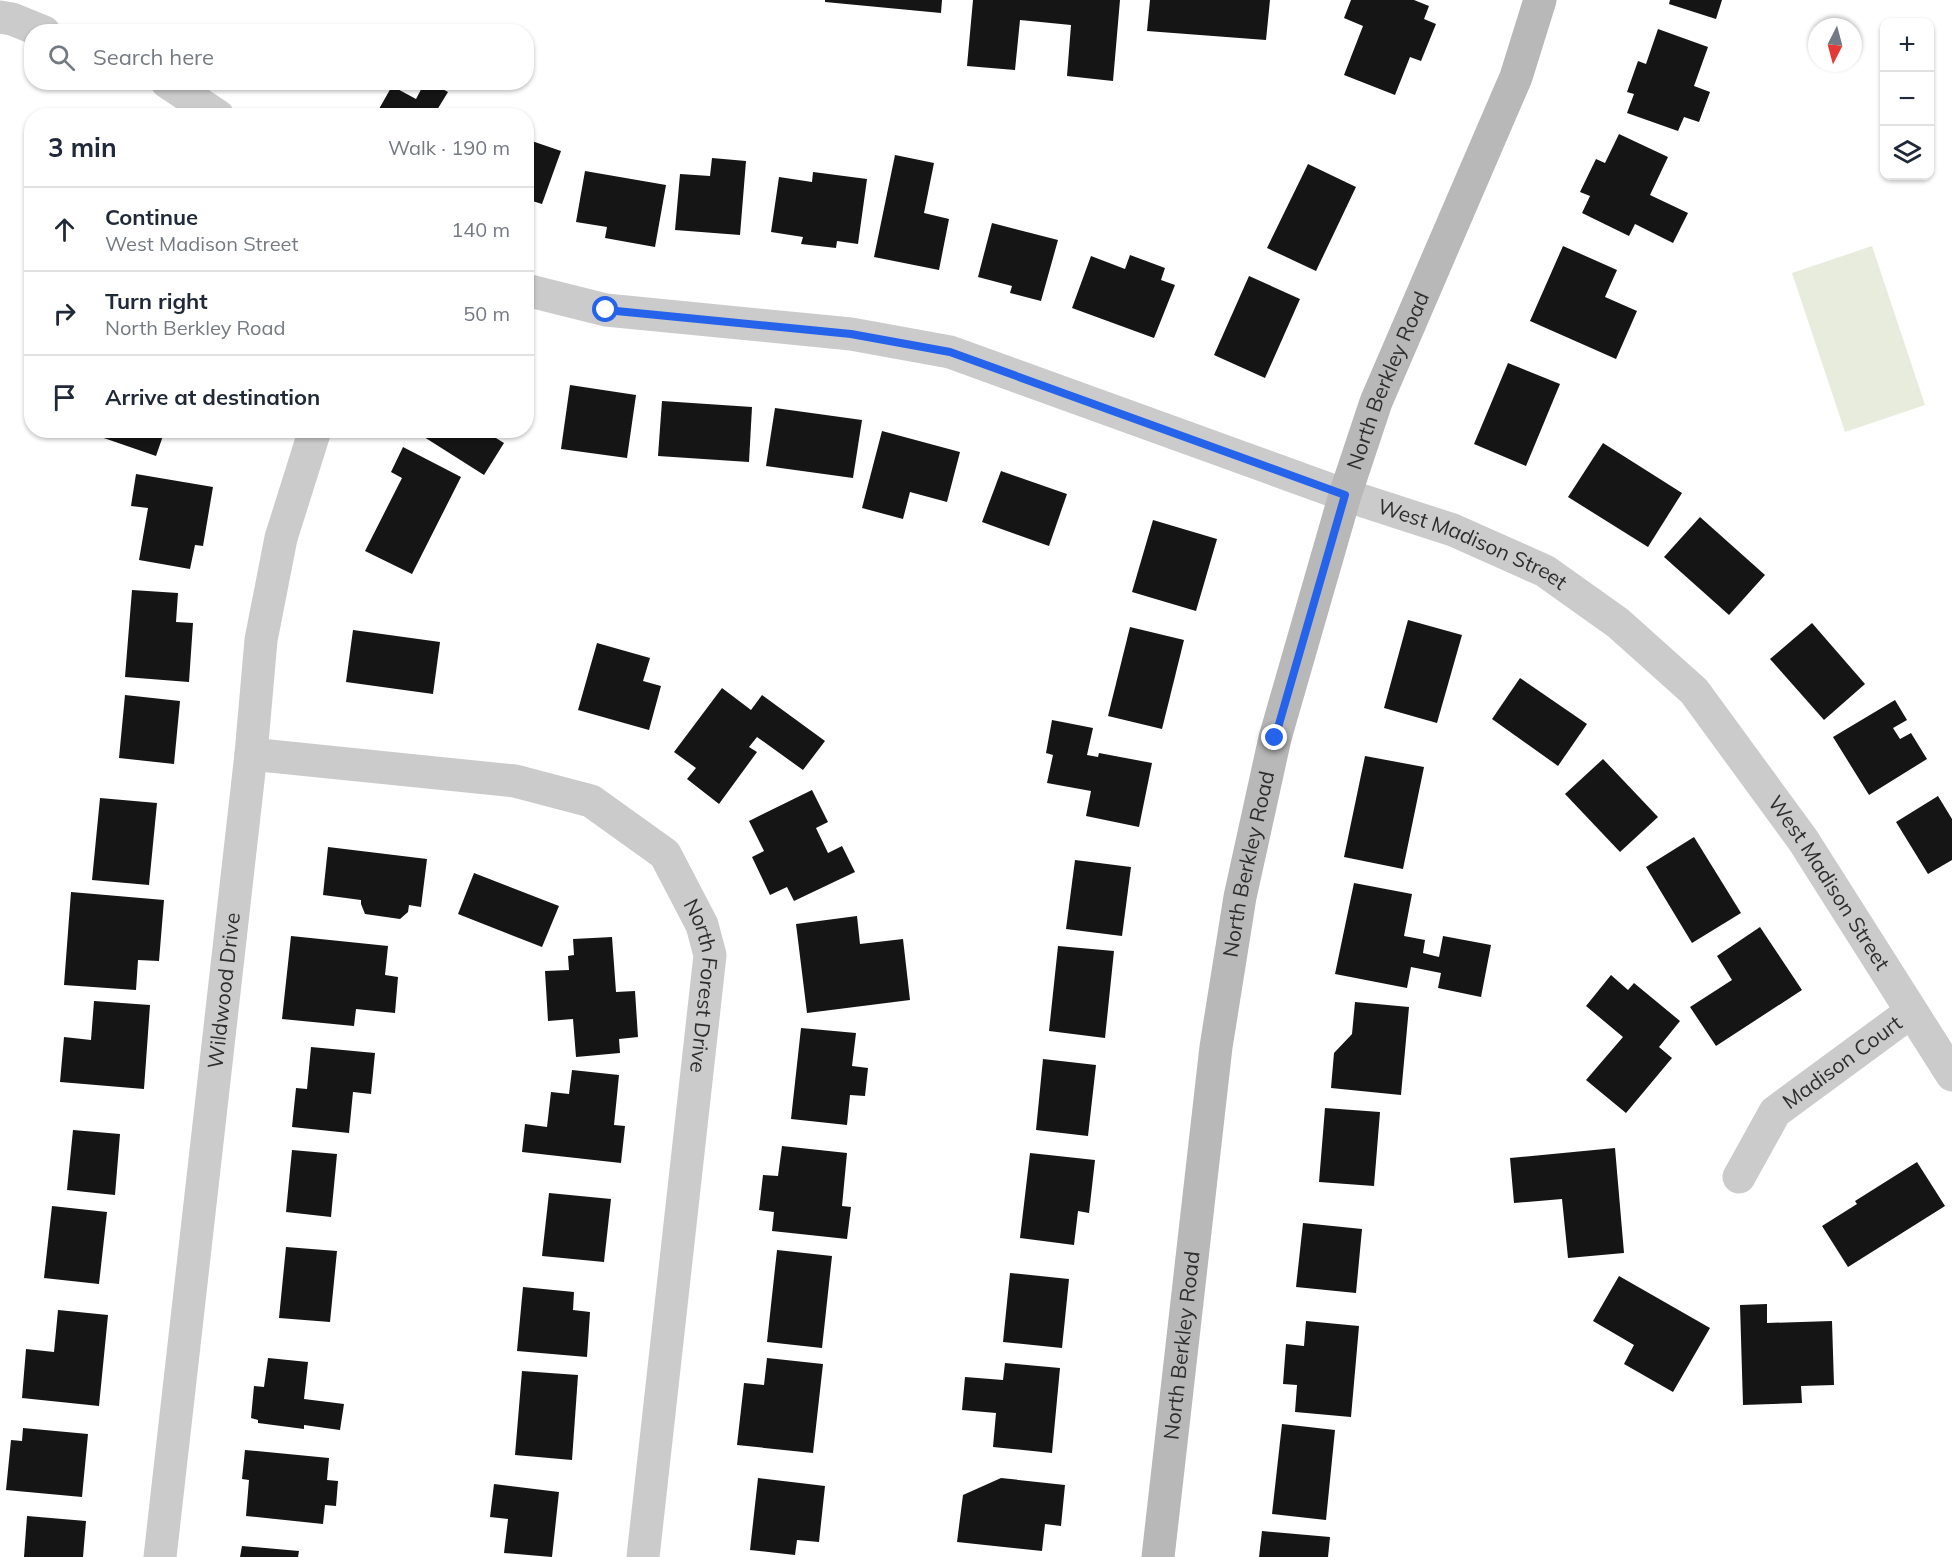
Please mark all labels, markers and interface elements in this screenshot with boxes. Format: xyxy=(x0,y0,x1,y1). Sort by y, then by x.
north arrow xyxy=(1808,18,1862,72)
map controls xyxy=(1880,18,1934,180)
button: + xyxy=(1880,18,1934,72)
search box xyxy=(24,24,534,90)
icon: search xyxy=(45,41,78,74)
text: Search here xyxy=(93,43,214,71)
button: − xyxy=(1880,72,1934,126)
button: layers xyxy=(1880,126,1934,180)
text: 3 min xyxy=(48,131,117,164)
text: Walk · 190 m xyxy=(388,135,510,160)
text: Continue xyxy=(105,203,198,231)
icon: ahead xyxy=(48,213,81,246)
text: 140 m xyxy=(451,217,510,242)
text: West Madison Street xyxy=(105,231,299,256)
text: Turn right xyxy=(105,287,208,315)
street label: North Berkley Road xyxy=(1340,287,1434,473)
route start xyxy=(592,296,618,322)
icon: right xyxy=(48,297,81,330)
text: 50 m xyxy=(463,301,510,326)
text: North Berkley Road xyxy=(105,315,286,340)
icon: arrive xyxy=(48,381,81,414)
text: Arrive at destination xyxy=(105,383,320,411)
street label: West Madison Street xyxy=(1375,492,1573,595)
route end xyxy=(1261,724,1287,750)
street label: North Berkley Road xyxy=(1217,768,1279,959)
street label: West Madison Street xyxy=(1763,790,1896,975)
street label: North Forest Drive xyxy=(679,894,724,1074)
street label: Wildwood Drive xyxy=(201,911,245,1070)
street label: Madison Court xyxy=(1777,1009,1907,1114)
street label: North Berkley Road xyxy=(1157,1250,1205,1441)

